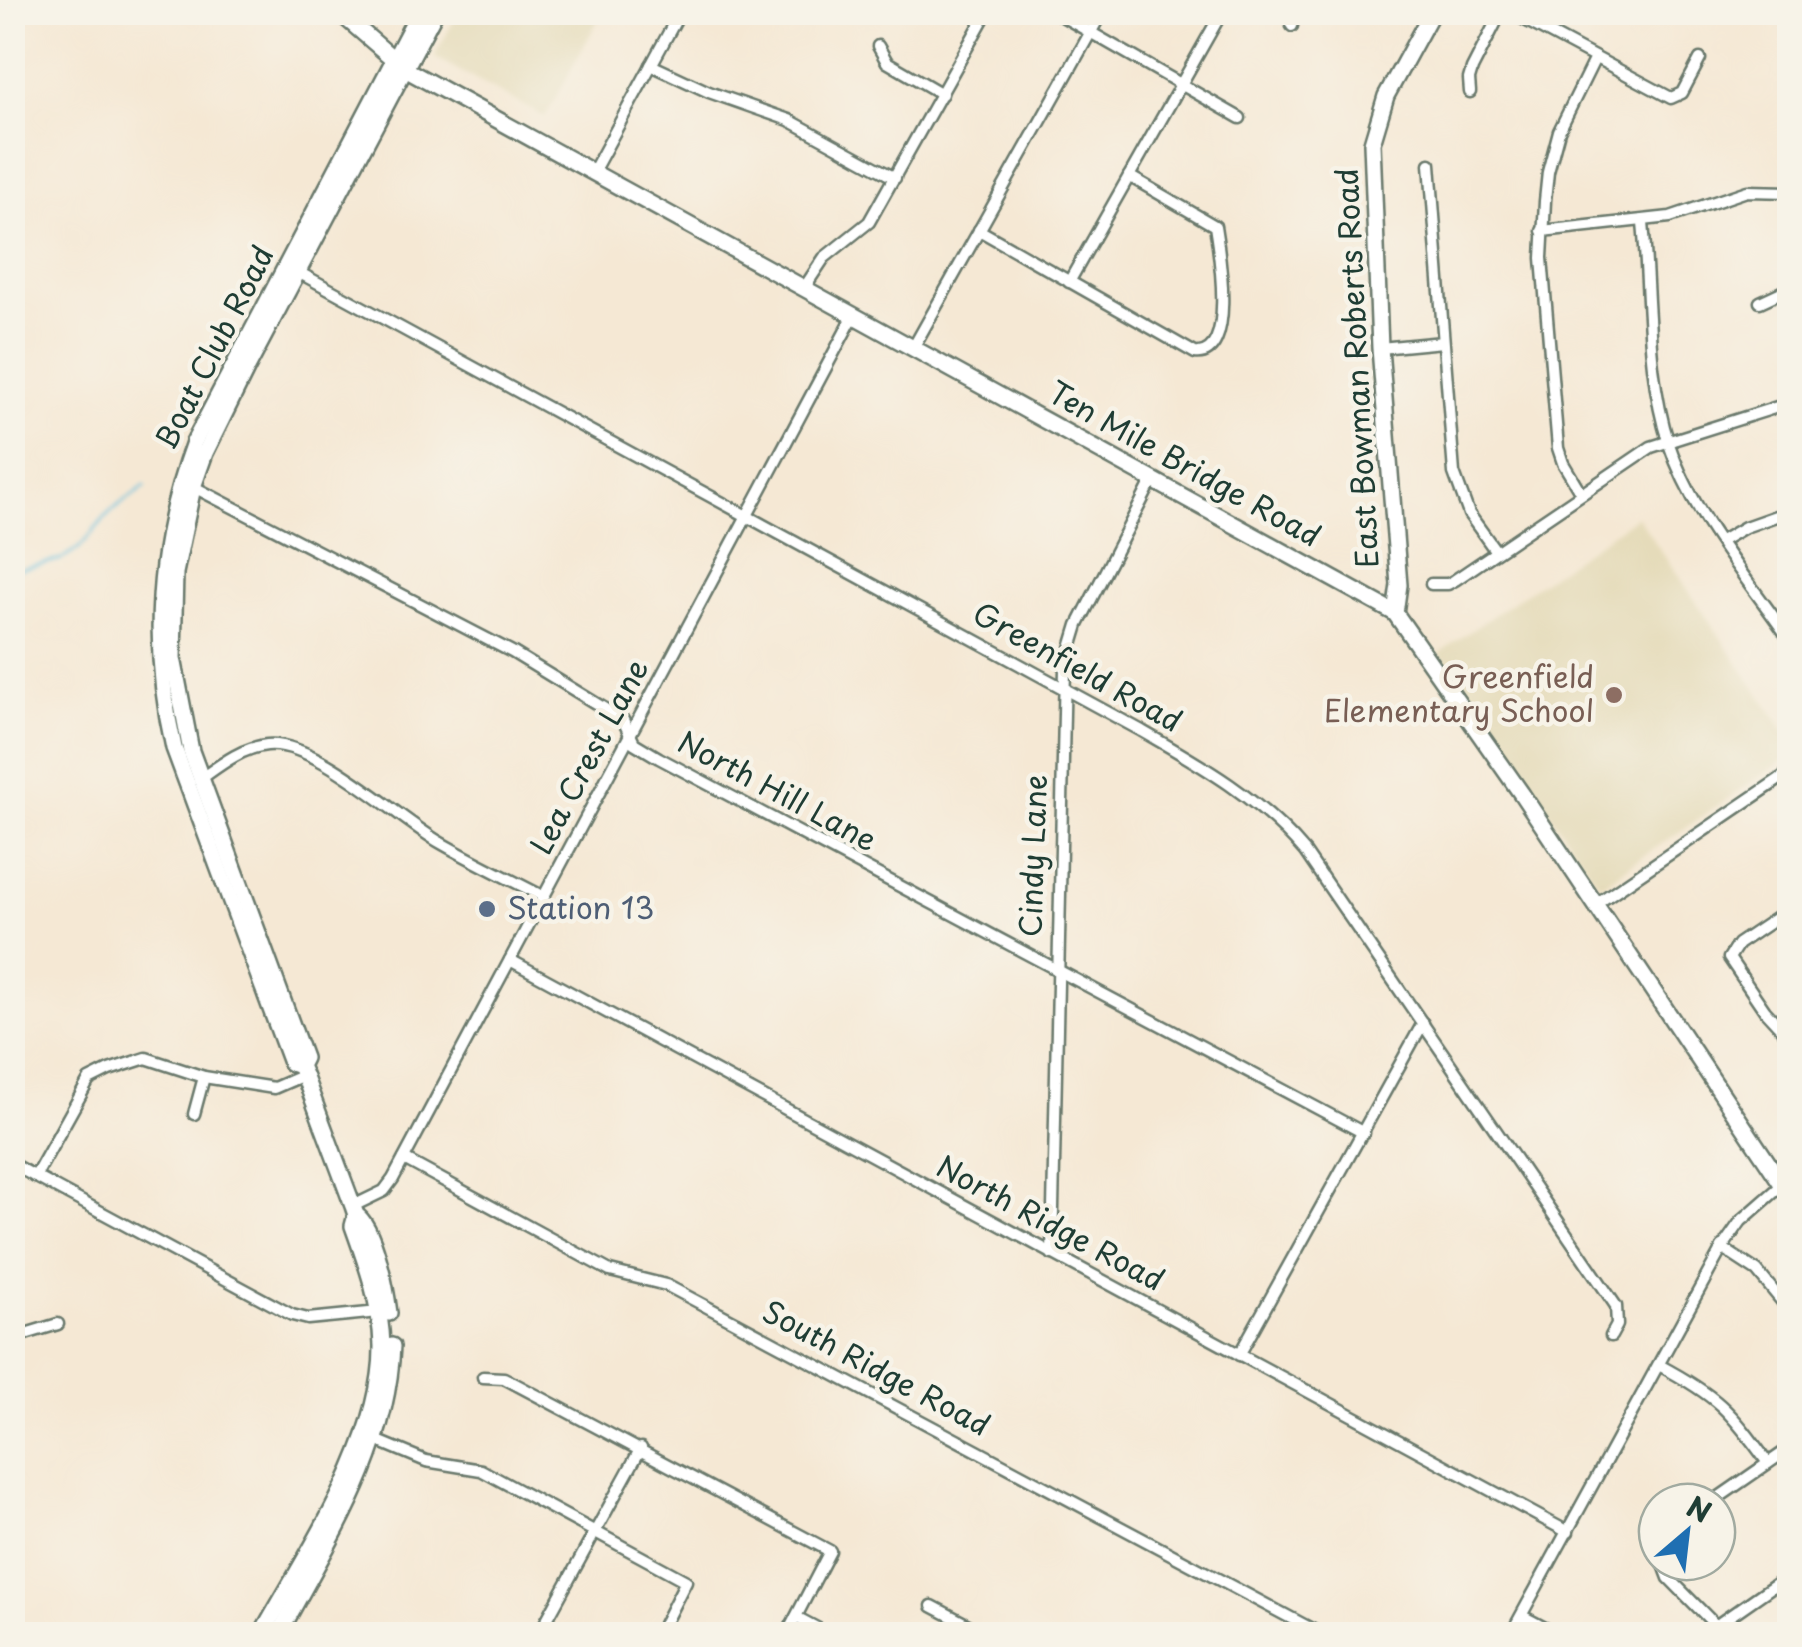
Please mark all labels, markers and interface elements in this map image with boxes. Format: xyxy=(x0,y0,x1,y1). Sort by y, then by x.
street label: East Bowman Roberts Road xyxy=(1323,167,1388,569)
street label: Boat Club Road xyxy=(142,237,284,457)
street label: Ten Mile Bridge Road xyxy=(1041,369,1330,557)
street label: Greenfield Road xyxy=(965,590,1191,742)
street label: Lea Crest Lane xyxy=(517,650,658,862)
place label: Greenfield Elementary School xyxy=(1324,653,1594,732)
marker: Greenfield Elementary School xyxy=(1603,684,1625,706)
street label: North Hill Lane xyxy=(671,718,886,861)
street label: Cindy Lane xyxy=(1006,774,1057,938)
place label: Station 13 xyxy=(507,884,654,929)
marker: Station 13 xyxy=(476,898,498,920)
street label: North Ridge Road xyxy=(929,1143,1173,1301)
street label: South Ridge Road xyxy=(755,1288,999,1446)
north arrow xyxy=(1637,1482,1737,1582)
text: N xyxy=(1680,1484,1719,1533)

